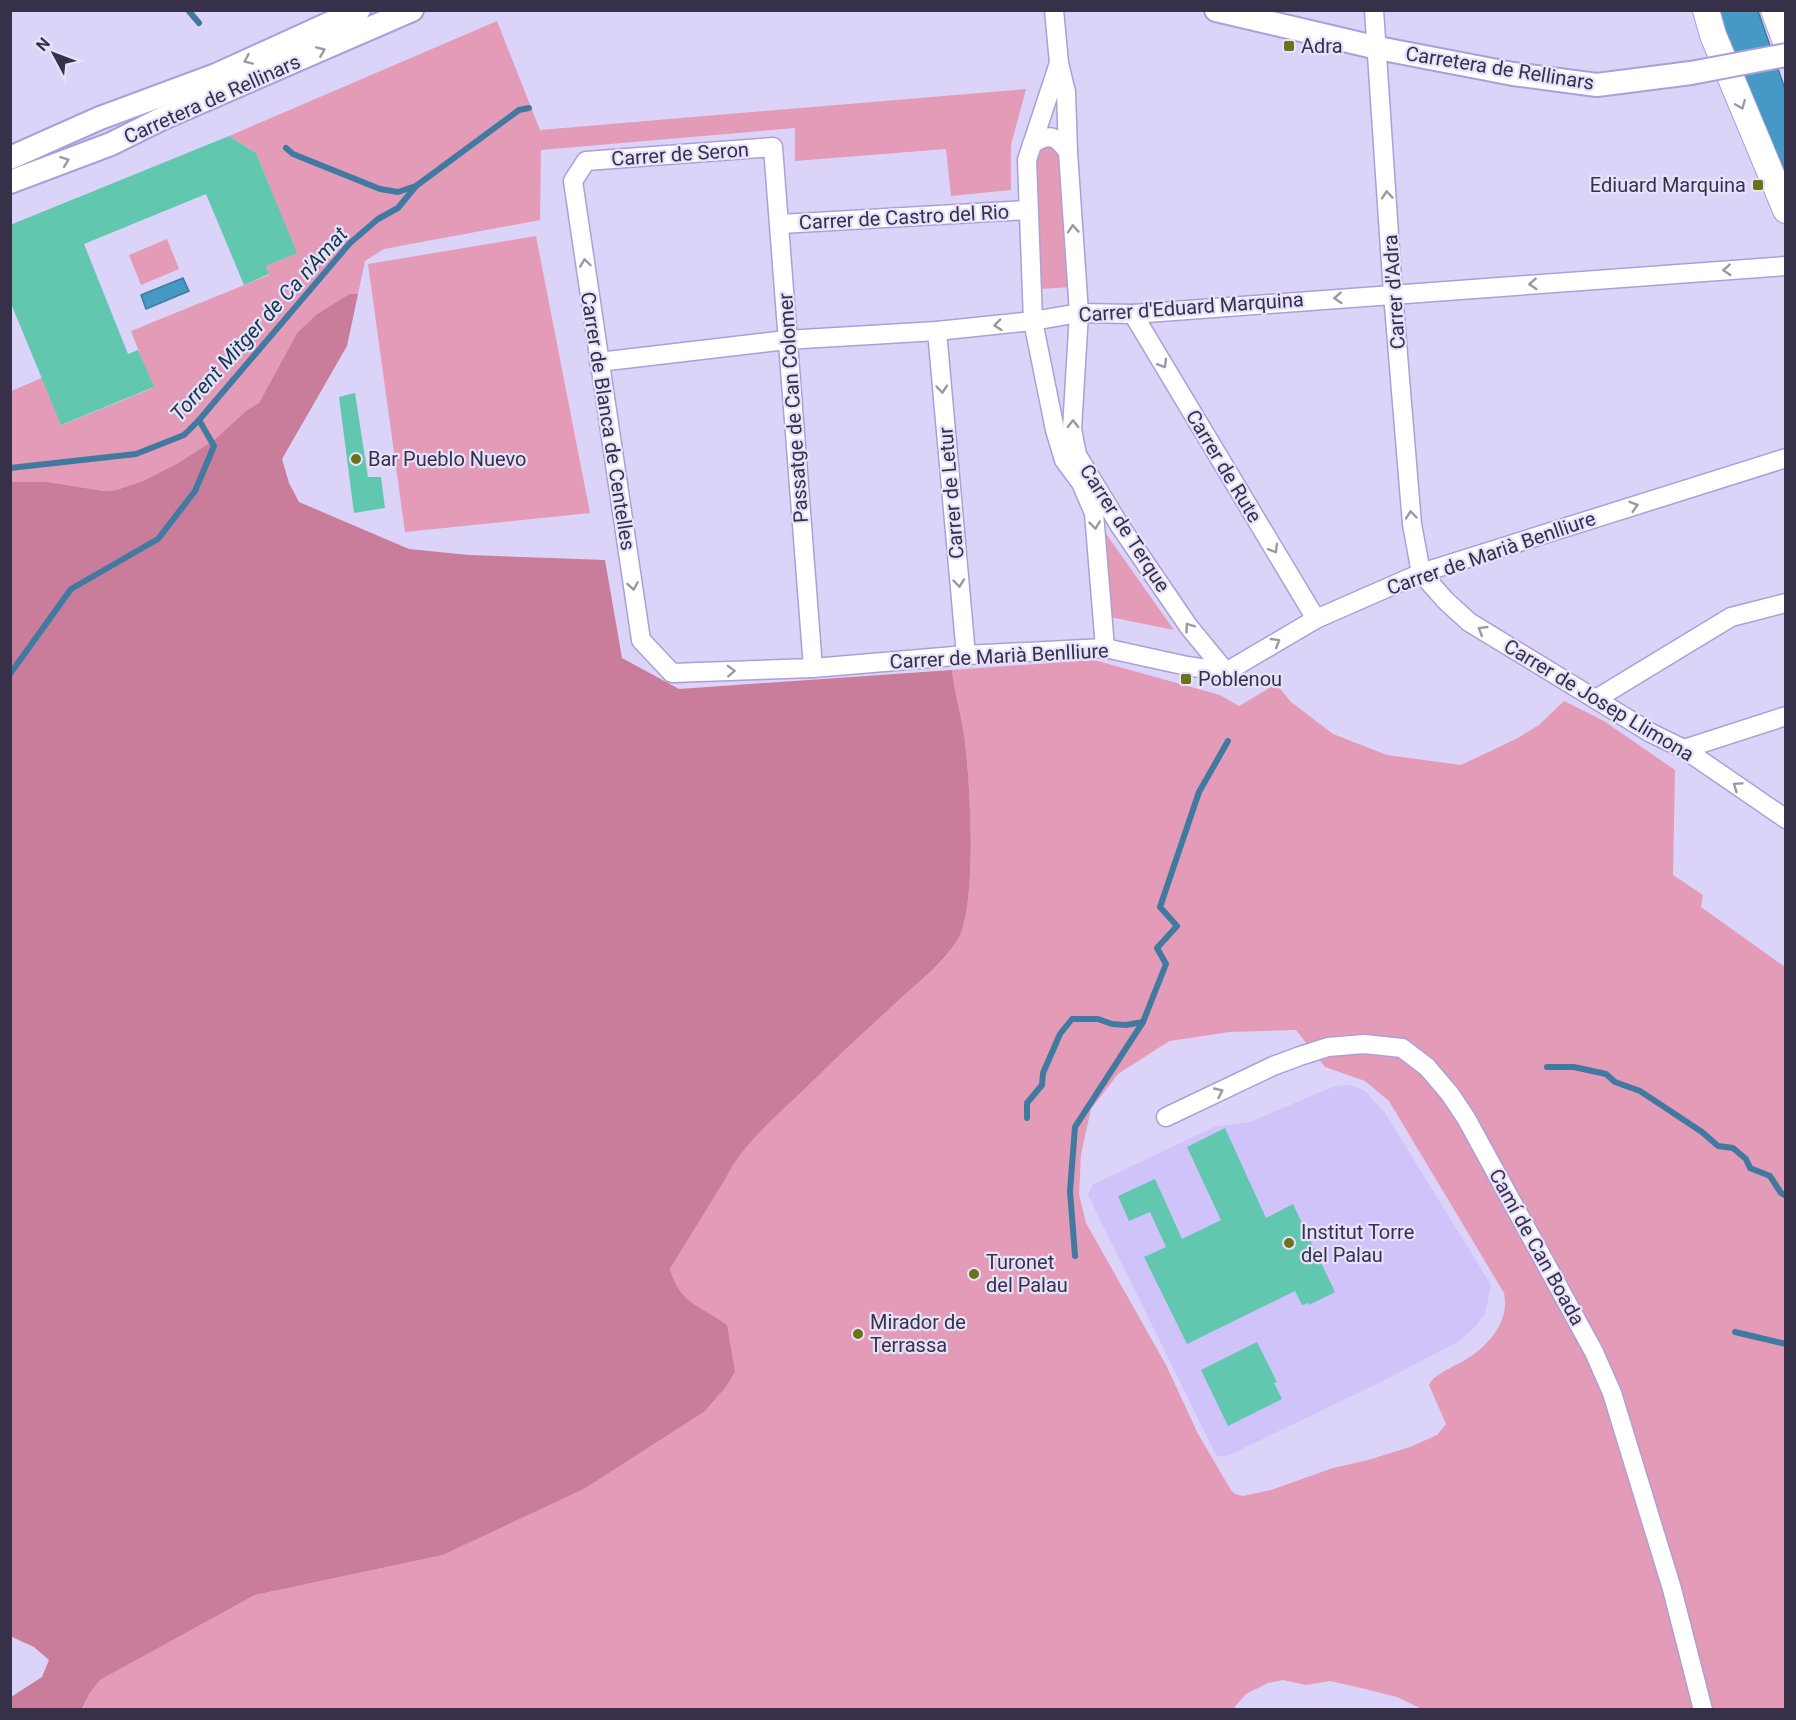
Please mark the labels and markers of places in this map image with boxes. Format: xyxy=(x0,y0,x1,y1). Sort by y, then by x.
place label: Adra xyxy=(1301,34,1343,58)
marker: Adra xyxy=(1282,39,1296,53)
place label: Ediuard Marquina xyxy=(1590,173,1746,197)
marker: Ediuard Marquina xyxy=(1751,178,1765,192)
place label: Bar Pueblo Nuevo xyxy=(368,447,527,471)
marker: Bar Pueblo Nuevo xyxy=(349,452,363,466)
place label: Poblenou xyxy=(1198,667,1282,691)
marker: Poblenou xyxy=(1179,672,1193,686)
place label: Institut Torre del Palau xyxy=(1301,1220,1414,1267)
marker: Institut Torre del Palau xyxy=(1282,1236,1296,1250)
place label: Turonet del Palau xyxy=(986,1250,1068,1297)
marker: Turonet del Palau xyxy=(967,1267,981,1281)
place label: Mirador de Terrassa xyxy=(870,1310,966,1357)
marker: Mirador de Terrassa xyxy=(851,1327,865,1341)

